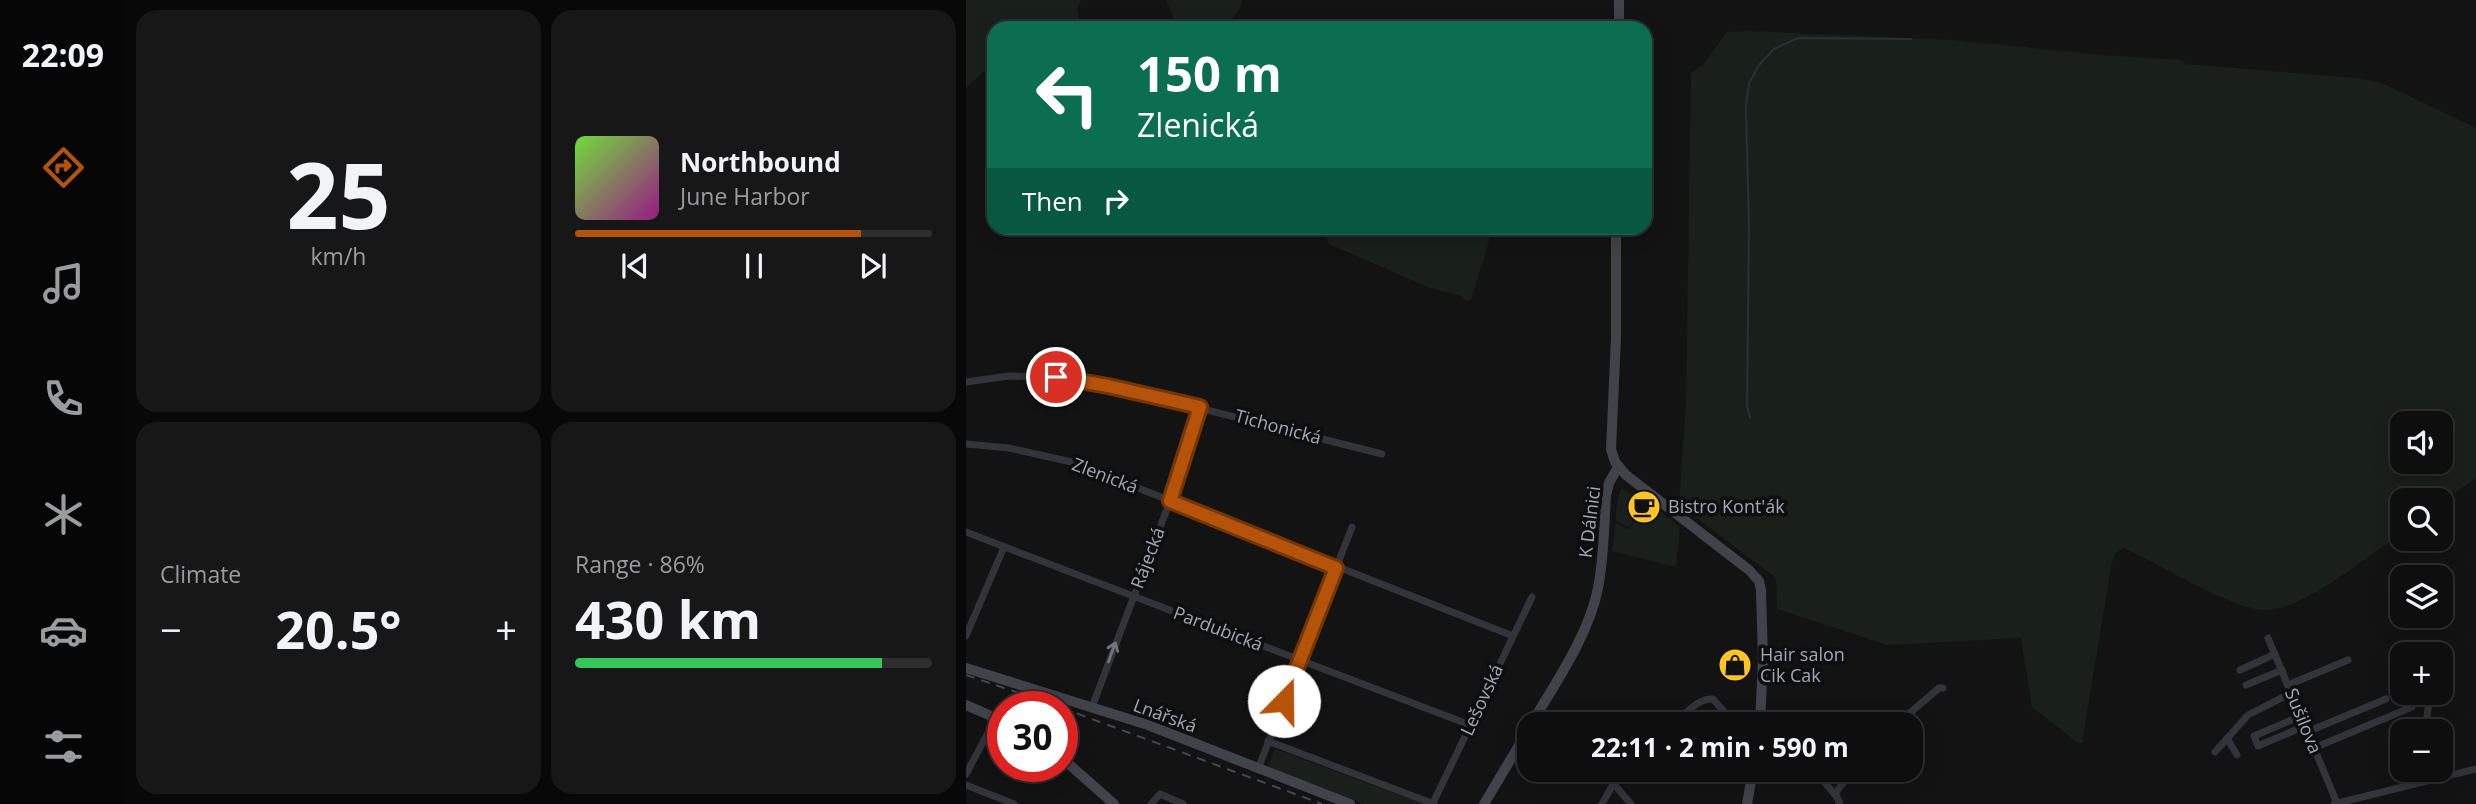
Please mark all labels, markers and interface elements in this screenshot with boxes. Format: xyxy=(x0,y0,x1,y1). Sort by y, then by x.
text: 22:09 xyxy=(22,33,104,76)
text: 150 m xyxy=(1137,40,1282,106)
icon: left xyxy=(1022,49,1113,140)
text: Zlenická xyxy=(1137,103,1259,146)
text: 25 xyxy=(286,132,391,256)
icon: directions xyxy=(39,143,88,192)
text: Northbound xyxy=(680,144,841,180)
text: June Harbor xyxy=(680,180,810,212)
icon: right xyxy=(1097,182,1135,220)
text: Then xyxy=(1022,183,1083,219)
text: km/h xyxy=(311,240,366,272)
icon: previous xyxy=(616,247,654,285)
icon: pause xyxy=(735,247,773,285)
icon: next xyxy=(854,247,892,285)
icon: music xyxy=(39,259,88,308)
pin xyxy=(1026,347,1086,407)
icon: arrive xyxy=(1037,358,1075,396)
icon: phone xyxy=(39,374,88,423)
street label: Tichonická xyxy=(1232,403,1324,449)
map controls xyxy=(2390,411,2453,782)
button: sound xyxy=(2390,411,2453,474)
street label: Zlenická xyxy=(1069,452,1142,499)
street label: K Dálnici xyxy=(1573,485,1605,559)
cafe icon: Bistro Kont'ák xyxy=(1625,488,1663,526)
button: search xyxy=(2390,488,2453,551)
icon: climate xyxy=(39,490,88,539)
place label: Bistro Kont'ák xyxy=(1668,494,1785,518)
street label: Rájecká xyxy=(1124,524,1170,592)
text: Range · 86% xyxy=(575,548,705,580)
text: Climate xyxy=(160,558,241,590)
button: layers xyxy=(2390,565,2453,628)
text: 430 km xyxy=(575,583,761,654)
text: 20.5° xyxy=(275,593,402,664)
street label: Pardubická xyxy=(1170,600,1266,656)
text: − xyxy=(160,603,182,655)
text: + xyxy=(495,603,517,655)
icon: car xyxy=(39,606,88,655)
one-way arrow xyxy=(1107,641,1119,663)
place label: Hair salon Cik Cak xyxy=(1760,642,1845,687)
button: + xyxy=(2390,642,2453,705)
shop icon: Hair salon Cik Cak xyxy=(1716,646,1754,684)
street label: Lešovská xyxy=(1454,660,1508,739)
position arrow xyxy=(1247,664,1321,738)
street label: Sušilova xyxy=(2280,684,2328,757)
speed limit sign: 30 xyxy=(987,691,1078,782)
street label: Lnářská xyxy=(1130,693,1200,738)
button: − xyxy=(2390,719,2453,782)
icon: filters xyxy=(39,722,88,771)
text: 22:11 · 2 min · 590 m xyxy=(1591,729,1849,765)

